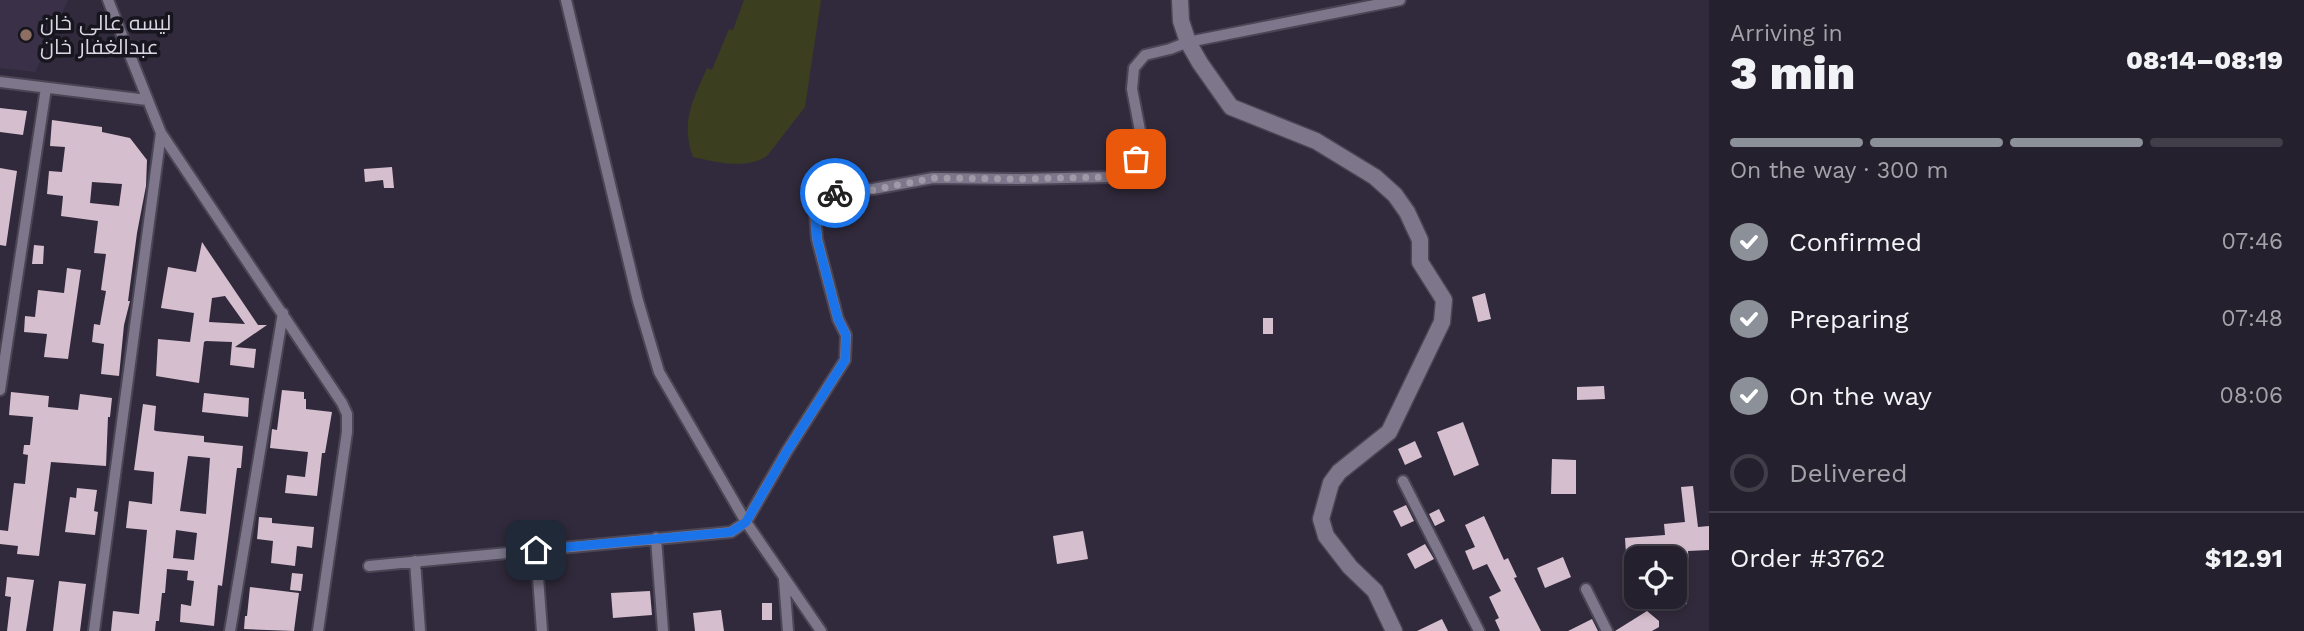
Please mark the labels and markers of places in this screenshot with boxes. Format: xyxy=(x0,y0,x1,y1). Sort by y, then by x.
place label: لیسه عالی خان عبدالغفار خان xyxy=(40,10,171,60)
marker: لیسه عالی خان عبدالغفار خان xyxy=(18,27,34,43)
pin xyxy=(1106,129,1166,189)
pin xyxy=(506,520,566,580)

